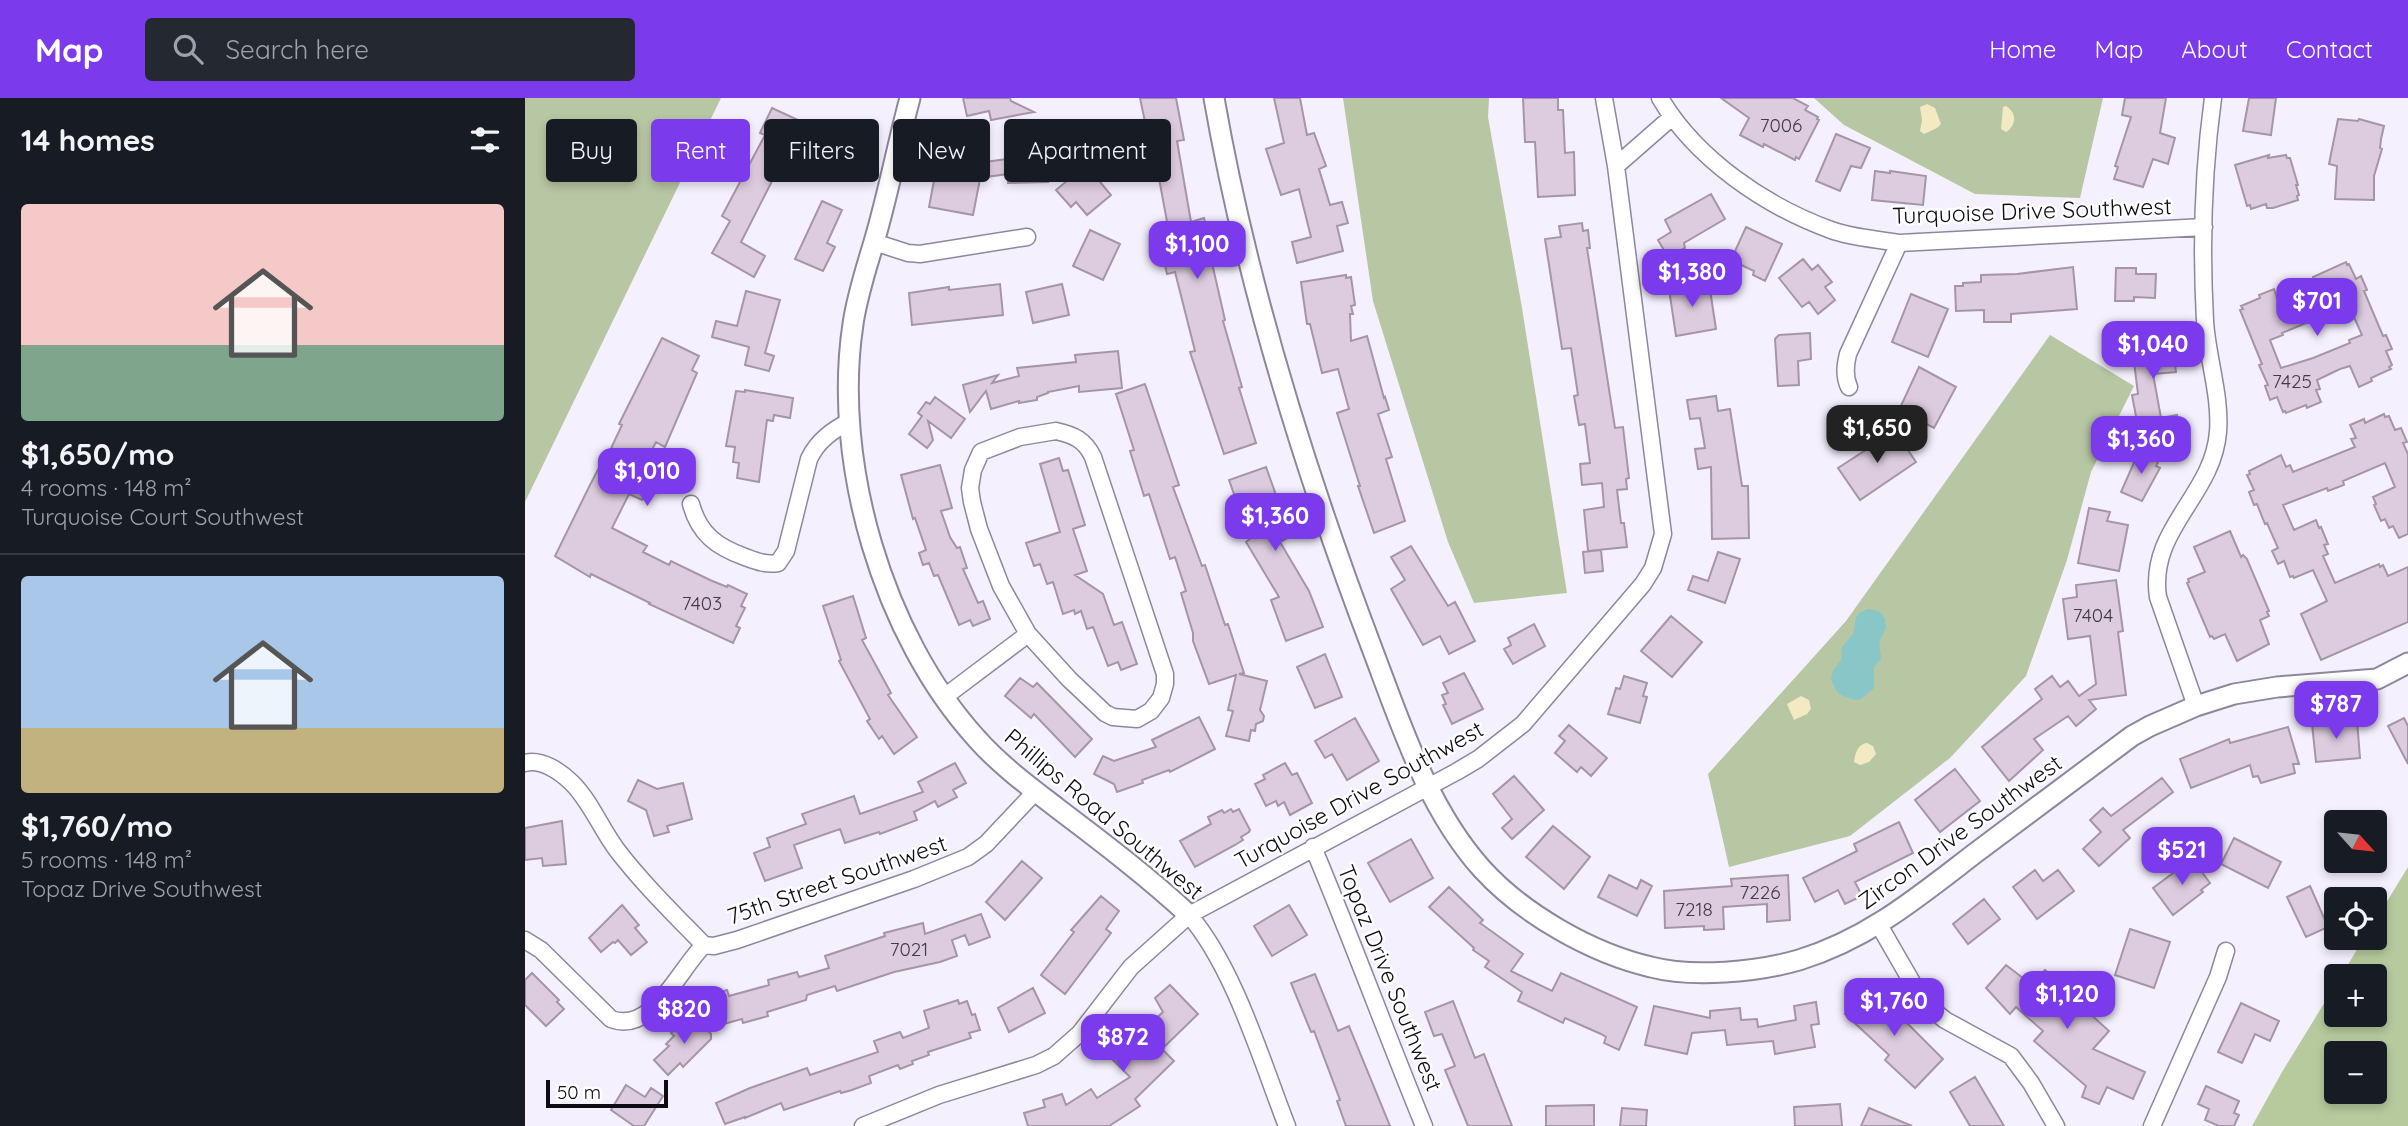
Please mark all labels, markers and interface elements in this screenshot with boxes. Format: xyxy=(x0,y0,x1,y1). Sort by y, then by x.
search box xyxy=(145,18,635,81)
text: Map xyxy=(35,29,103,70)
icon: search xyxy=(169,30,207,68)
text: Search here xyxy=(225,33,369,66)
text: Home xyxy=(1989,34,2056,64)
text: Map xyxy=(2094,34,2143,64)
text: About xyxy=(2181,34,2248,64)
text: Contact xyxy=(2286,34,2373,64)
house number: 7006 xyxy=(1760,113,1802,137)
chip: Buy xyxy=(546,119,637,182)
chip: Rent xyxy=(651,119,750,182)
chip: Filters xyxy=(764,119,879,182)
chip: New xyxy=(893,119,990,182)
chip: Apartment xyxy=(1004,119,1171,182)
text: 14 homes xyxy=(21,121,155,159)
icon: filters xyxy=(466,121,504,159)
street label: Turquoise Drive Southwest xyxy=(1892,191,2172,230)
pin: $1,100 xyxy=(1140,222,1254,281)
text: $1,100 xyxy=(1165,229,1229,258)
icon: home xyxy=(200,250,326,376)
pin: $1,380 xyxy=(1635,250,1749,309)
text: $1,380 xyxy=(1658,257,1726,286)
pin: $701 xyxy=(2276,278,2358,338)
text: $701 xyxy=(2292,286,2342,315)
pin: $1,040 xyxy=(2096,322,2210,381)
text: $1,040 xyxy=(2118,329,2188,358)
house number: 7425 xyxy=(2272,369,2312,393)
pin: $1,650 xyxy=(1820,406,1934,465)
text: $1,650 xyxy=(1842,413,1912,442)
pin: $1,360 xyxy=(2084,416,2198,476)
text: $1,360 xyxy=(2107,424,2175,453)
text: $1,650/mo xyxy=(21,435,175,473)
pin: $1,010 xyxy=(590,448,704,508)
text: $1,010 xyxy=(614,456,680,485)
text: 4 rooms · 148 m² xyxy=(21,473,192,502)
pin: $1,360 xyxy=(1218,494,1332,553)
text: $1,360 xyxy=(1241,501,1309,530)
text: Turquoise Court Southwest xyxy=(21,502,304,531)
house number: 7403 xyxy=(682,591,722,615)
house number: 7404 xyxy=(2073,603,2113,627)
icon: home xyxy=(200,622,326,748)
pin: $787 xyxy=(2295,682,2377,741)
text: $787 xyxy=(2310,689,2362,718)
street label: Turquoise Drive Southwest xyxy=(1229,714,1488,875)
street label: Phillips Road Southwest xyxy=(999,722,1210,906)
street label: Zircon Drive Southwest xyxy=(1852,748,2067,915)
text: $1,760/mo xyxy=(21,807,173,845)
north arrow xyxy=(2324,810,2387,873)
map controls xyxy=(2324,810,2387,1104)
street label: 75th Street Southwest xyxy=(723,828,951,931)
pin: $521 xyxy=(2141,828,2223,887)
text: $521 xyxy=(2157,835,2207,864)
text: 5 rooms · 148 m² xyxy=(21,845,192,874)
street label: Topaz Drive Southwest xyxy=(1332,860,1449,1095)
text: Topaz Drive Southwest xyxy=(21,874,262,903)
house number: 7226 xyxy=(1739,880,1781,904)
button: locate xyxy=(2324,887,2387,950)
house number: 7218 xyxy=(1675,897,1713,921)
house number: 7021 xyxy=(890,937,928,961)
button: + xyxy=(2324,964,2387,1027)
pin: $1,120 xyxy=(2010,972,2124,1031)
pin: $1,760 xyxy=(1837,978,1951,1038)
text: $1,120 xyxy=(2035,979,2099,1008)
pin: $820 xyxy=(643,986,725,1046)
text: $1,760 xyxy=(1860,986,1928,1015)
text: $820 xyxy=(657,994,711,1023)
pin: $872 xyxy=(1082,1014,1164,1074)
text: $872 xyxy=(1097,1022,1149,1051)
button: − xyxy=(2324,1041,2387,1104)
scale bar xyxy=(546,1077,669,1109)
text: 50 m xyxy=(557,1080,601,1104)

